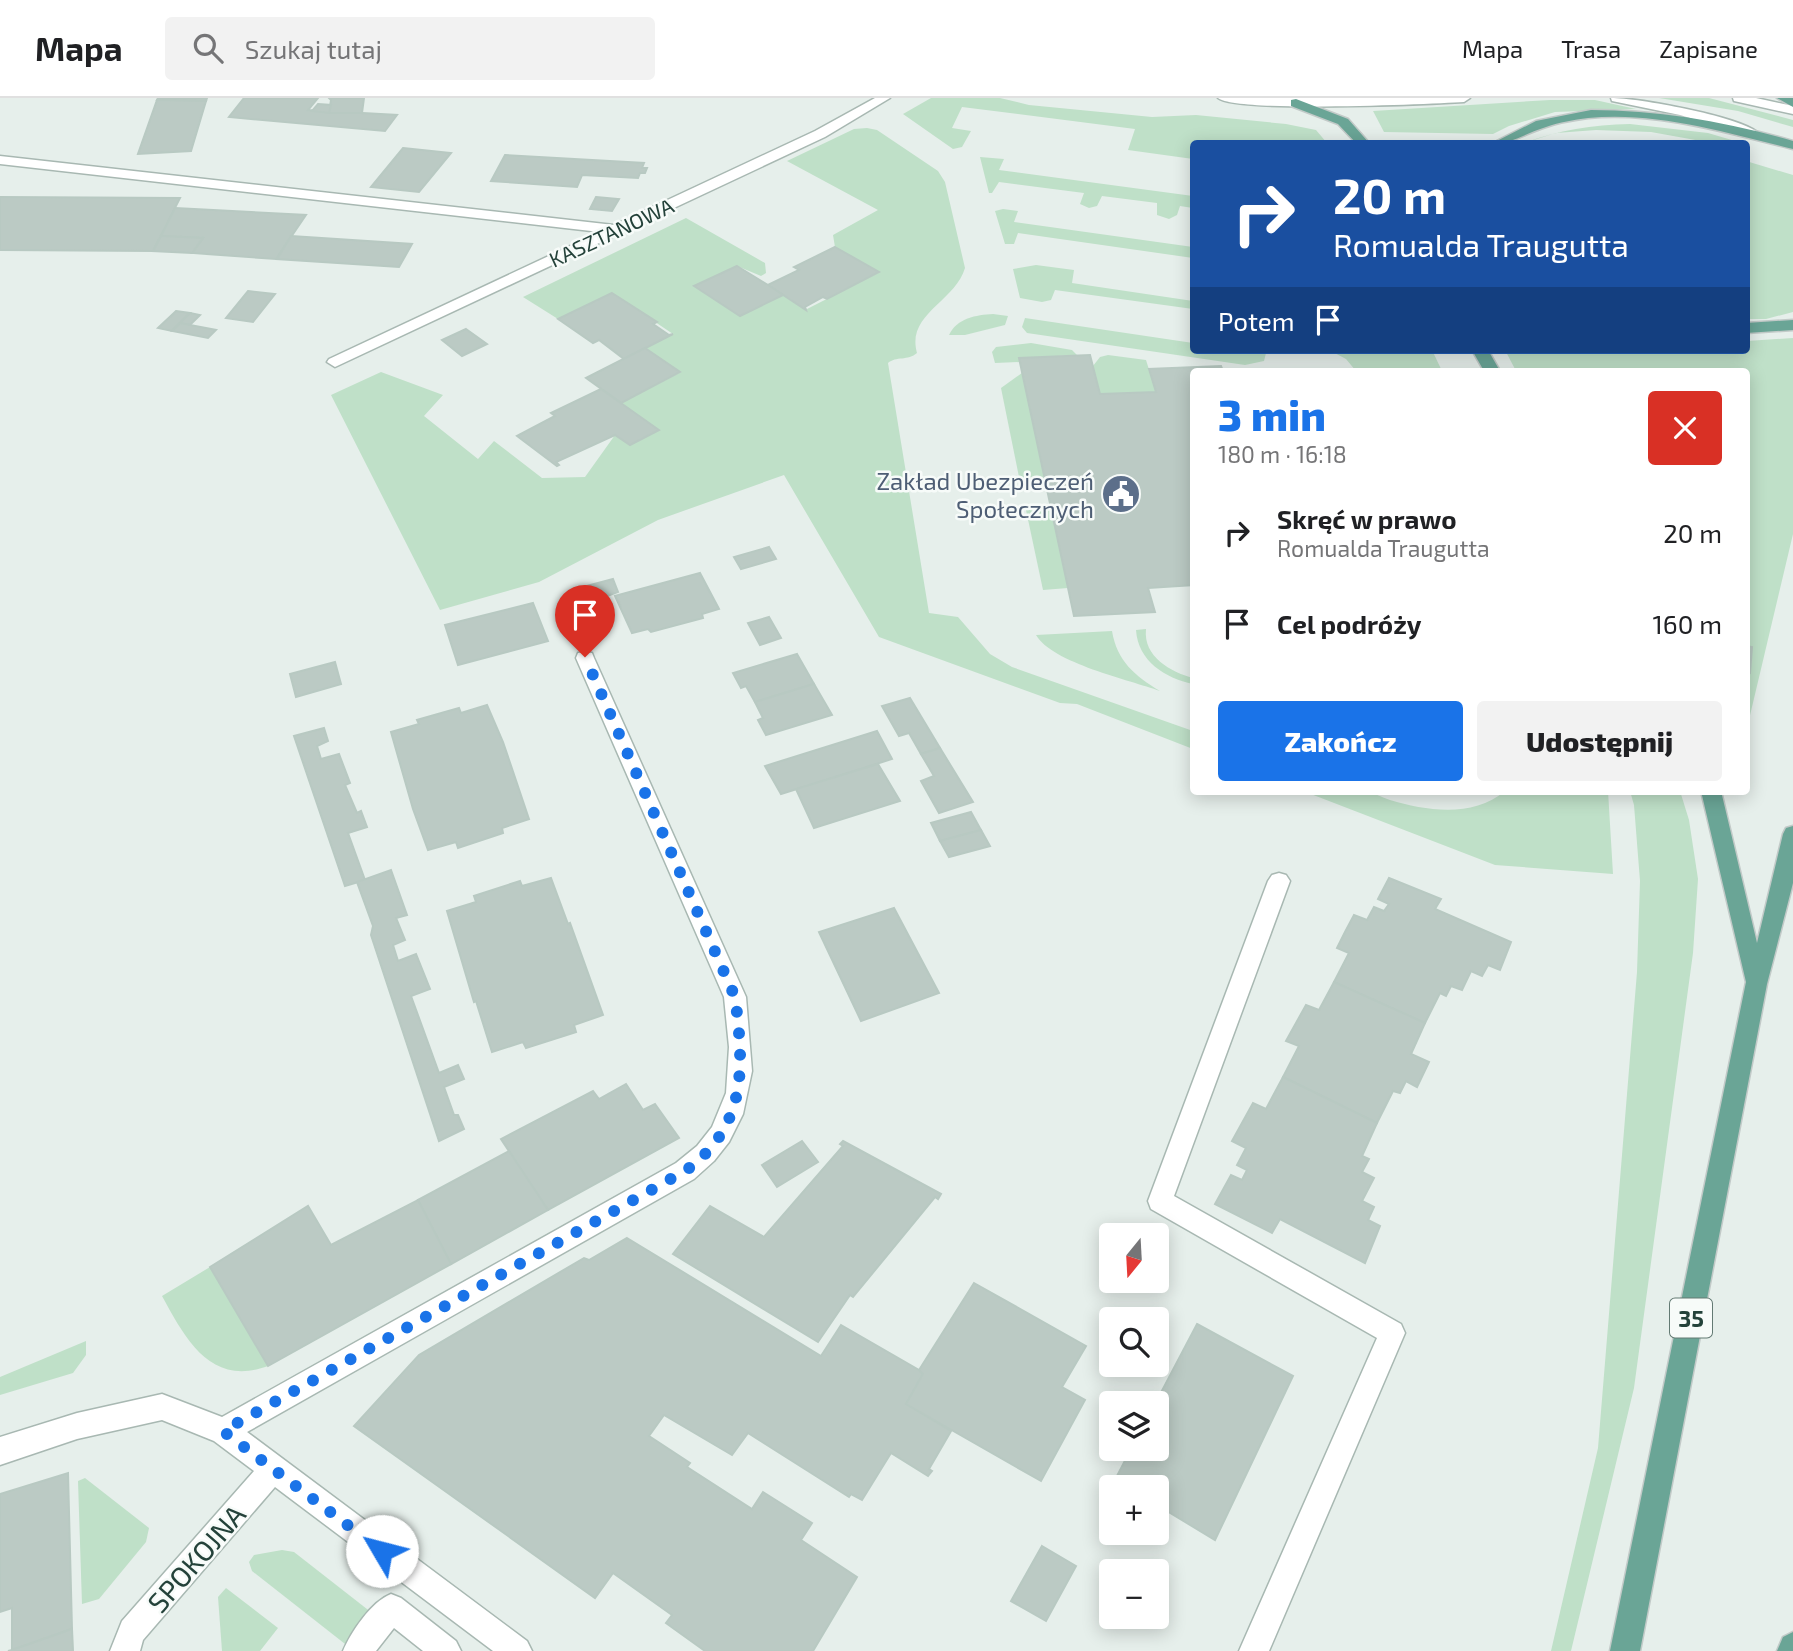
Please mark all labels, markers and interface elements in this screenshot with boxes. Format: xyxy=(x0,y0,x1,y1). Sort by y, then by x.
search box xyxy=(165,17,655,80)
text: Mapa xyxy=(35,28,123,68)
icon: search xyxy=(189,29,227,67)
text: Szukaj tutaj xyxy=(245,33,382,64)
text: Mapa xyxy=(1462,34,1523,63)
text: Trasa xyxy=(1561,34,1621,63)
text: Zapisane xyxy=(1659,34,1758,63)
text: 20 m xyxy=(1333,165,1446,224)
icon: right xyxy=(1218,168,1309,259)
street label: KASZTANOWA xyxy=(545,192,677,272)
text: Romualda Traugutta xyxy=(1333,225,1629,263)
icon: arrive xyxy=(1309,301,1347,339)
text: Potem xyxy=(1218,305,1295,336)
text: 3 min xyxy=(1218,389,1326,439)
button: close xyxy=(1648,391,1722,465)
text: 180 m · 16:18 xyxy=(1218,440,1347,468)
place label: Zakład Ubezpieczeń Społecznych xyxy=(877,466,1094,523)
public building icon: Zakład Ubezpieczeń Społecznych xyxy=(1100,473,1142,515)
text: Skręć w prawo xyxy=(1277,503,1457,534)
icon: right xyxy=(1218,514,1256,552)
text: 20 m xyxy=(1663,517,1722,548)
text: Romualda Traugutta xyxy=(1277,534,1490,562)
pin xyxy=(555,585,615,657)
icon: arrive xyxy=(566,596,604,634)
icon: arrive xyxy=(1218,605,1256,643)
text: Cel podróży xyxy=(1277,608,1422,639)
text: 160 m xyxy=(1653,608,1722,639)
button: Zakończ xyxy=(1218,701,1463,781)
button: Udostępnij xyxy=(1477,701,1722,781)
north arrow xyxy=(1099,1223,1169,1293)
map controls xyxy=(1099,1223,1169,1629)
road number: 35 xyxy=(1670,1298,1712,1338)
button: search xyxy=(1099,1307,1169,1377)
button: layers xyxy=(1099,1391,1169,1461)
button: + xyxy=(1099,1475,1169,1545)
street label: SPOKOJNA xyxy=(140,1497,252,1619)
position arrow xyxy=(345,1514,419,1588)
button: − xyxy=(1099,1559,1169,1629)

